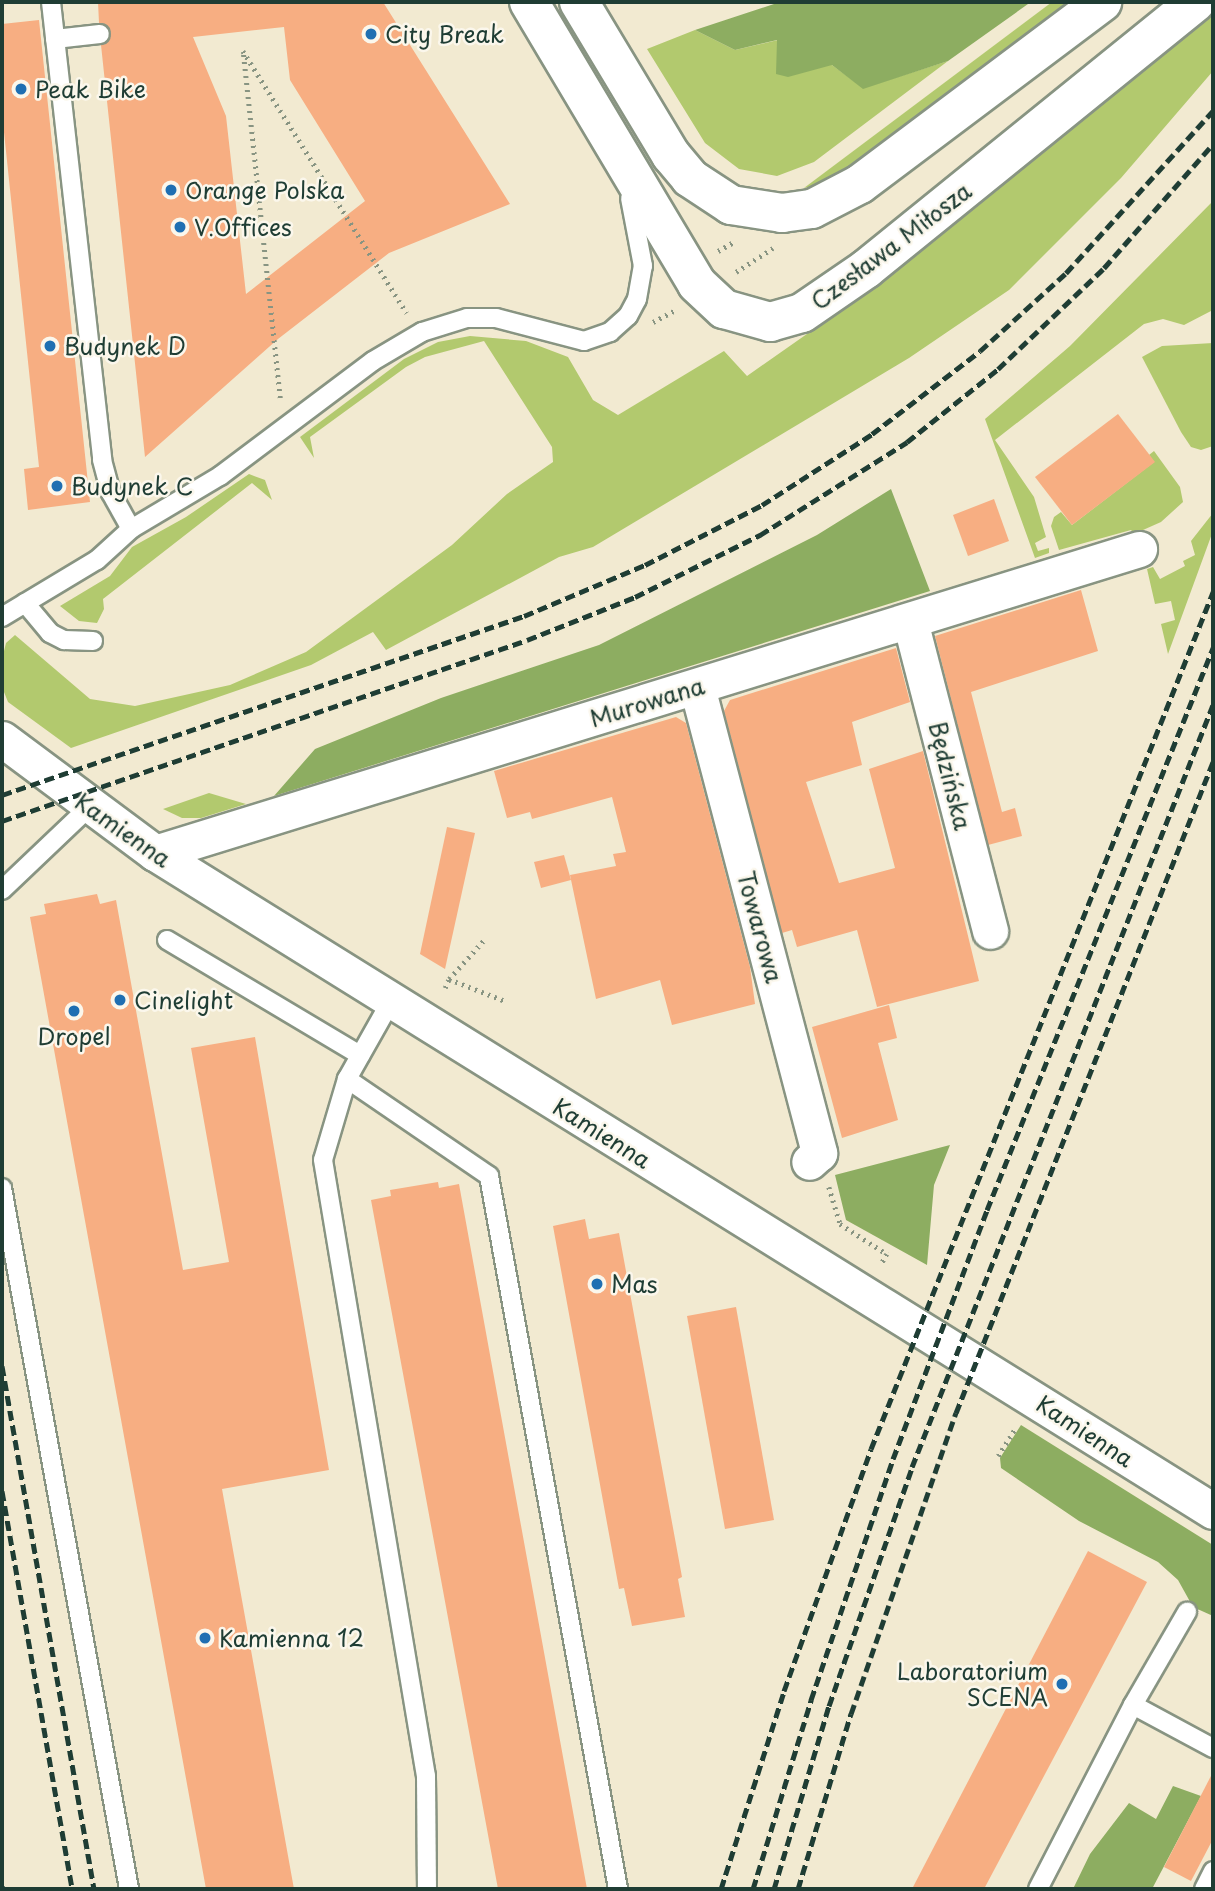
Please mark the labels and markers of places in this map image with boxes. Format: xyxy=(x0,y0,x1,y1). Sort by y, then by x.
place label: City Break xyxy=(385,20,505,48)
marker: City Break xyxy=(363,26,379,42)
place label: Peak Bike xyxy=(35,75,145,103)
marker: Peak Bike xyxy=(13,81,29,97)
place label: Orange Polska xyxy=(185,176,344,204)
marker: Orange Polska xyxy=(163,182,179,198)
place label: V.Offices xyxy=(194,213,292,241)
marker: V.Offices xyxy=(172,219,188,235)
place label: Budynek D xyxy=(64,332,186,360)
marker: Budynek D xyxy=(42,338,58,354)
place label: Budynek C xyxy=(71,472,193,500)
marker: Budynek C xyxy=(49,478,65,494)
place label: Cinelight xyxy=(134,986,233,1014)
marker: Cinelight xyxy=(112,992,128,1008)
marker: Dropel xyxy=(66,1003,82,1019)
place label: Dropel xyxy=(37,1022,111,1050)
place label: Mas xyxy=(611,1270,657,1298)
marker: Mas xyxy=(589,1276,605,1292)
place label: Kamienna 12 xyxy=(219,1624,363,1652)
marker: Kamienna 12 xyxy=(197,1630,213,1646)
place label: Laboratorium SCENA xyxy=(897,1657,1048,1711)
marker: Laboratorium SCENA xyxy=(1054,1676,1070,1692)

